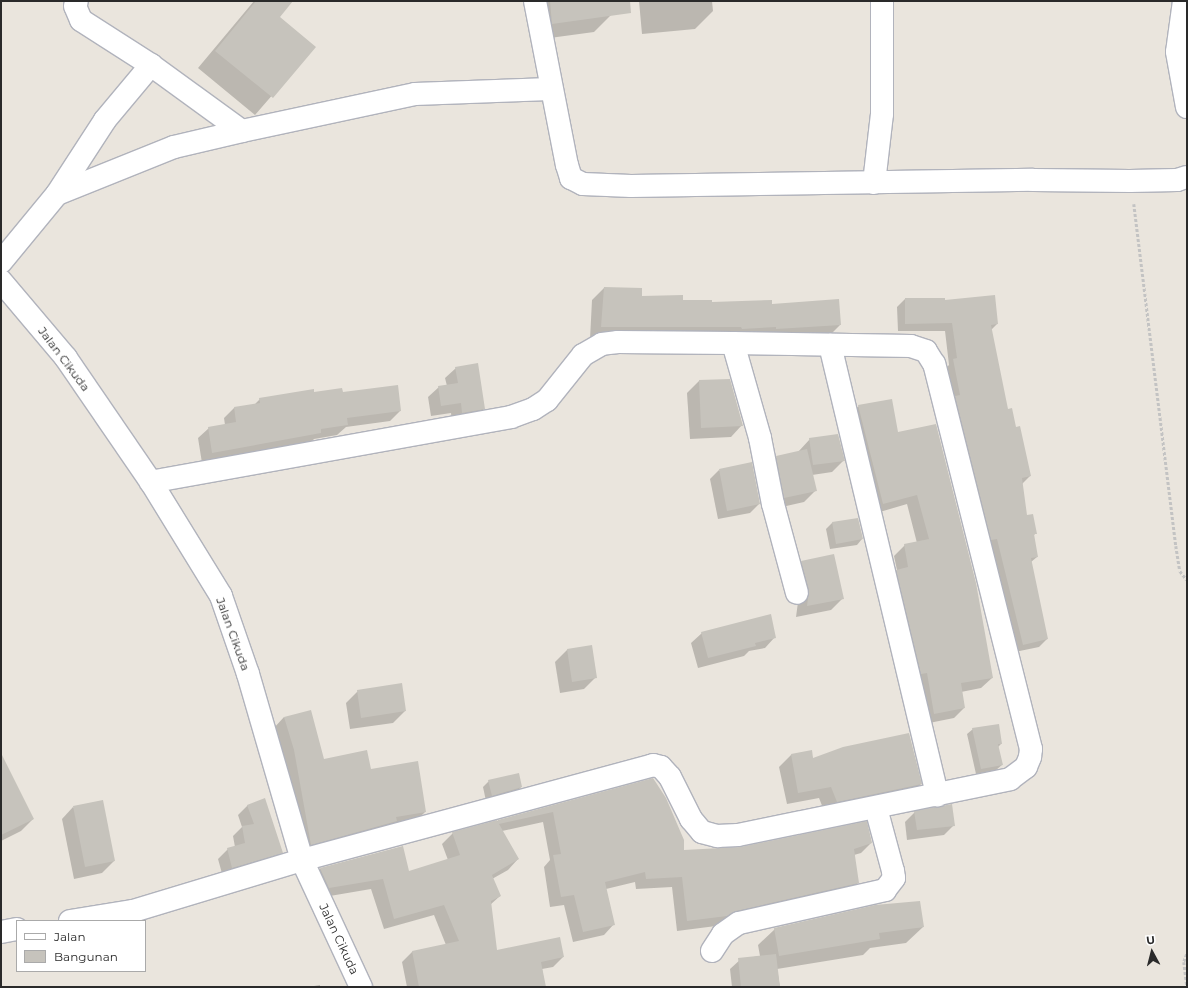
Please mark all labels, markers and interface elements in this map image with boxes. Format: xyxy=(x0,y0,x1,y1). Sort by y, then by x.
street label: Jalan Cikuda xyxy=(35,324,93,394)
street label: Jalan Cikuda xyxy=(213,595,253,673)
street label: Jalan Cikuda xyxy=(316,901,362,977)
legend xyxy=(16,920,146,972)
text: Jalan xyxy=(54,929,86,944)
north arrow xyxy=(1132,932,1172,972)
text: U xyxy=(1145,933,1156,948)
text: Bangunan xyxy=(54,949,118,964)

